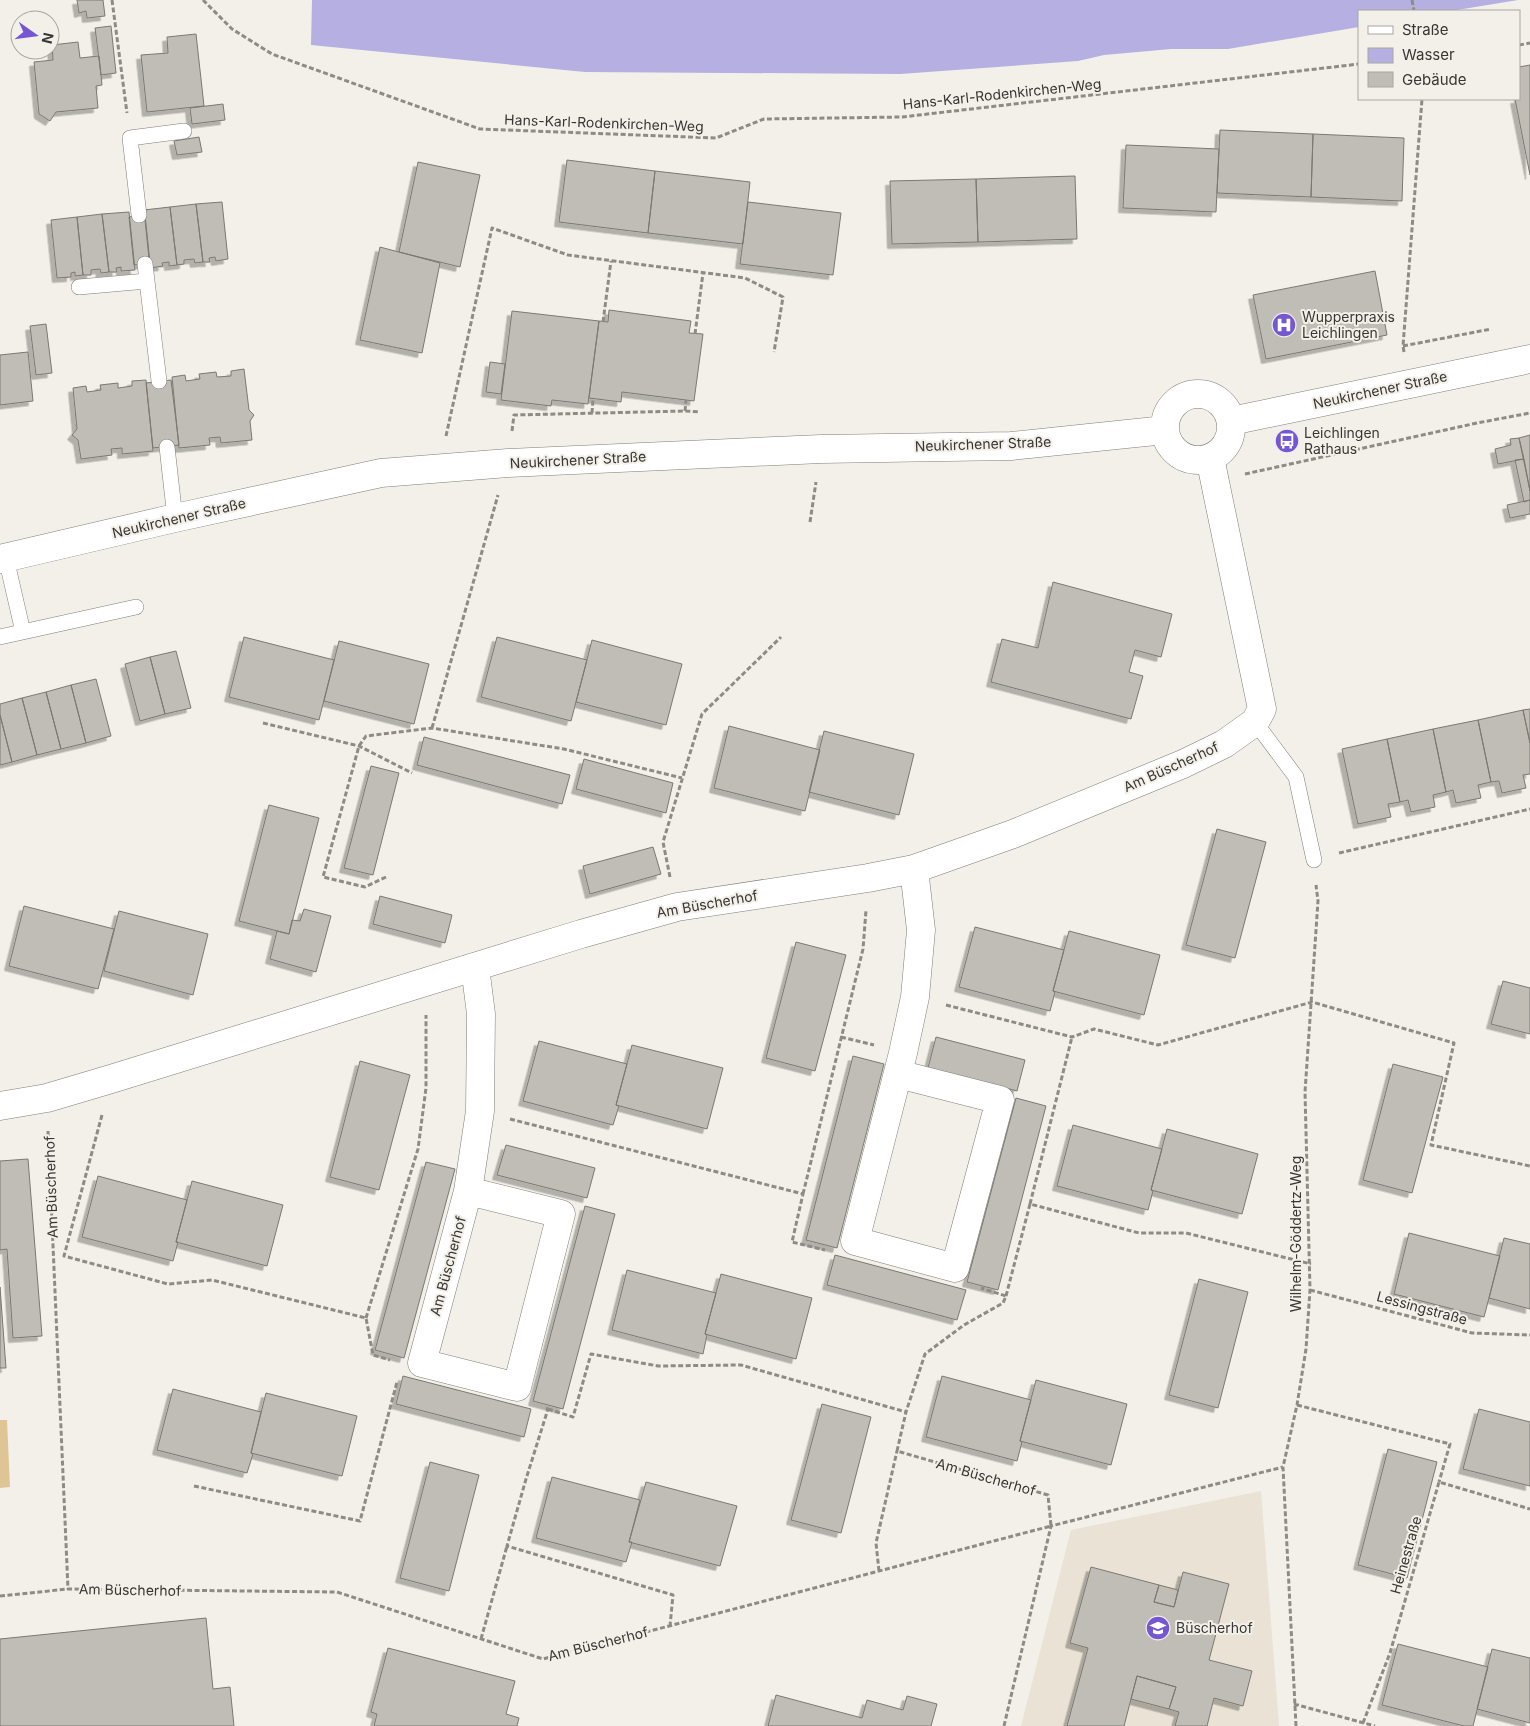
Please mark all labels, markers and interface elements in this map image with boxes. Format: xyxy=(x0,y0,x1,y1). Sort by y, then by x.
north arrow xyxy=(10,10,60,60)
legend xyxy=(1358,10,1520,100)
text: Straße xyxy=(1402,20,1449,39)
text: N xyxy=(39,31,58,45)
text: Wasser xyxy=(1402,45,1455,64)
text: Gebäude xyxy=(1402,70,1467,89)
street label: Hans-Karl-Rodenkirchen-Weg xyxy=(902,75,1102,112)
street label: Hans-Karl-Rodenkirchen-Weg xyxy=(504,111,704,134)
place label: Wupperpraxis Leichlingen xyxy=(1302,308,1395,341)
hospital icon: Wupperpraxis Leichlingen xyxy=(1271,312,1297,338)
street label: Neukirchener Straße xyxy=(1311,367,1449,412)
place label: Leichlingen Rathaus xyxy=(1304,424,1380,457)
bus stop icon: Leichlingen Rathaus xyxy=(1274,428,1300,454)
street label: Neukirchener Straße xyxy=(914,433,1052,454)
street label: Neukirchener Straße xyxy=(509,447,647,472)
street label: Neukirchener Straße xyxy=(110,494,247,541)
street label: Am Büscherhof xyxy=(1121,738,1221,795)
street label: Am Büscherhof xyxy=(655,886,759,921)
street label: Am Büscherhof xyxy=(40,1136,61,1239)
street label: Wilhelm-Göddertz-Weg xyxy=(1287,1156,1304,1312)
street label: Am Büscherhof xyxy=(426,1214,469,1318)
street label: Lessingstraße xyxy=(1375,1287,1469,1328)
street label: Am Büscherhof xyxy=(935,1454,1038,1499)
street label: Heinestraße xyxy=(1386,1514,1425,1596)
street label: Am Büscherhof xyxy=(79,1580,181,1599)
school or university icon: Büscherhof xyxy=(1145,1615,1171,1641)
place label: Büscherhof xyxy=(1176,1619,1253,1636)
street label: Am Büscherhof xyxy=(546,1623,650,1664)

